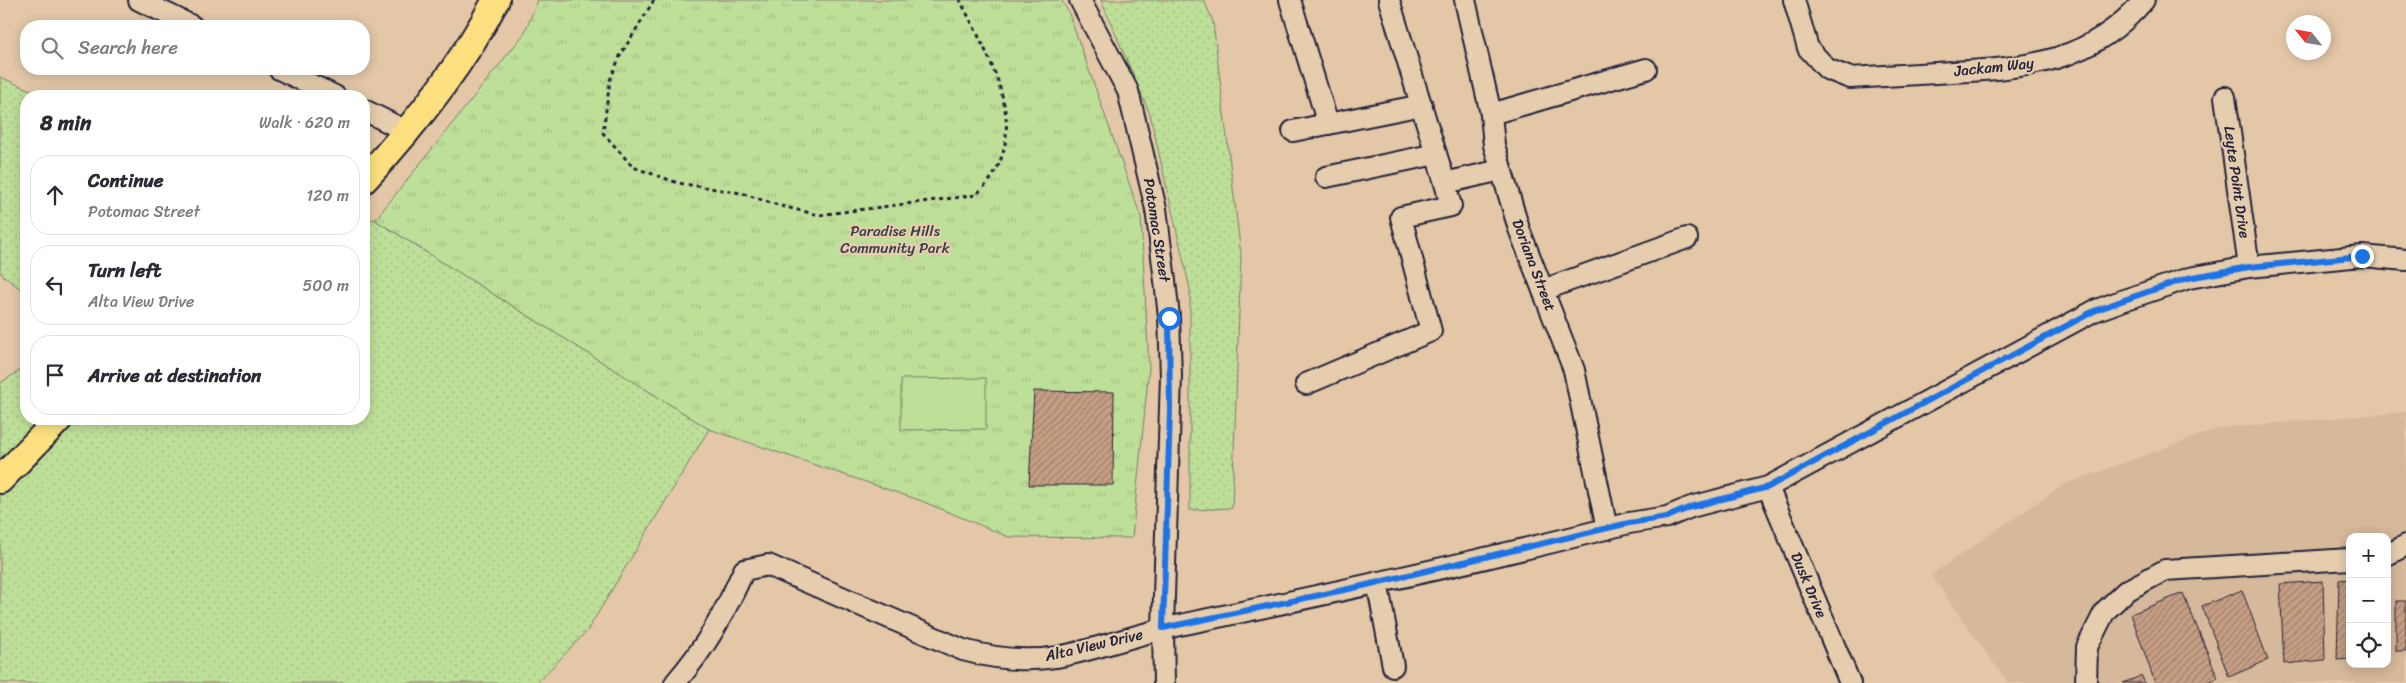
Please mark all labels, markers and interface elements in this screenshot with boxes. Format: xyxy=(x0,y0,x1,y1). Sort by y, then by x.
north arrow xyxy=(2286,15,2331,60)
search box xyxy=(20,20,370,75)
text: Search here xyxy=(78,31,178,64)
icon: search xyxy=(38,34,66,62)
street label: Jackam Way xyxy=(1952,50,2035,84)
text: 8 min xyxy=(40,104,91,142)
text: Walk · 620 m xyxy=(259,108,350,137)
street label: Leyte Point Drive xyxy=(2216,124,2258,240)
text: Continue xyxy=(88,164,164,197)
street label: Potomac Street xyxy=(1136,176,1178,285)
icon: ahead xyxy=(41,181,69,209)
text: 120 m xyxy=(306,181,349,210)
text: Potomac Street xyxy=(88,197,200,226)
street label: Doriana Street xyxy=(1504,215,1564,315)
park label: Paradise Hills Community Park xyxy=(840,218,951,261)
route end xyxy=(2351,245,2374,268)
text: Turn left xyxy=(88,254,161,287)
icon: left xyxy=(41,271,69,299)
text: 500 m xyxy=(303,271,349,300)
text: Alta View Drive xyxy=(88,287,194,316)
route start xyxy=(1158,307,1181,330)
text: Arrive at destination xyxy=(88,359,261,392)
icon: arrive xyxy=(41,361,69,389)
map controls xyxy=(2346,533,2391,668)
button: + xyxy=(2346,533,2391,578)
street label: Dusk Drive xyxy=(1784,548,1834,622)
button: − xyxy=(2346,578,2391,623)
street label: Alta View Drive xyxy=(1042,621,1146,669)
button: locate xyxy=(2346,623,2391,668)

